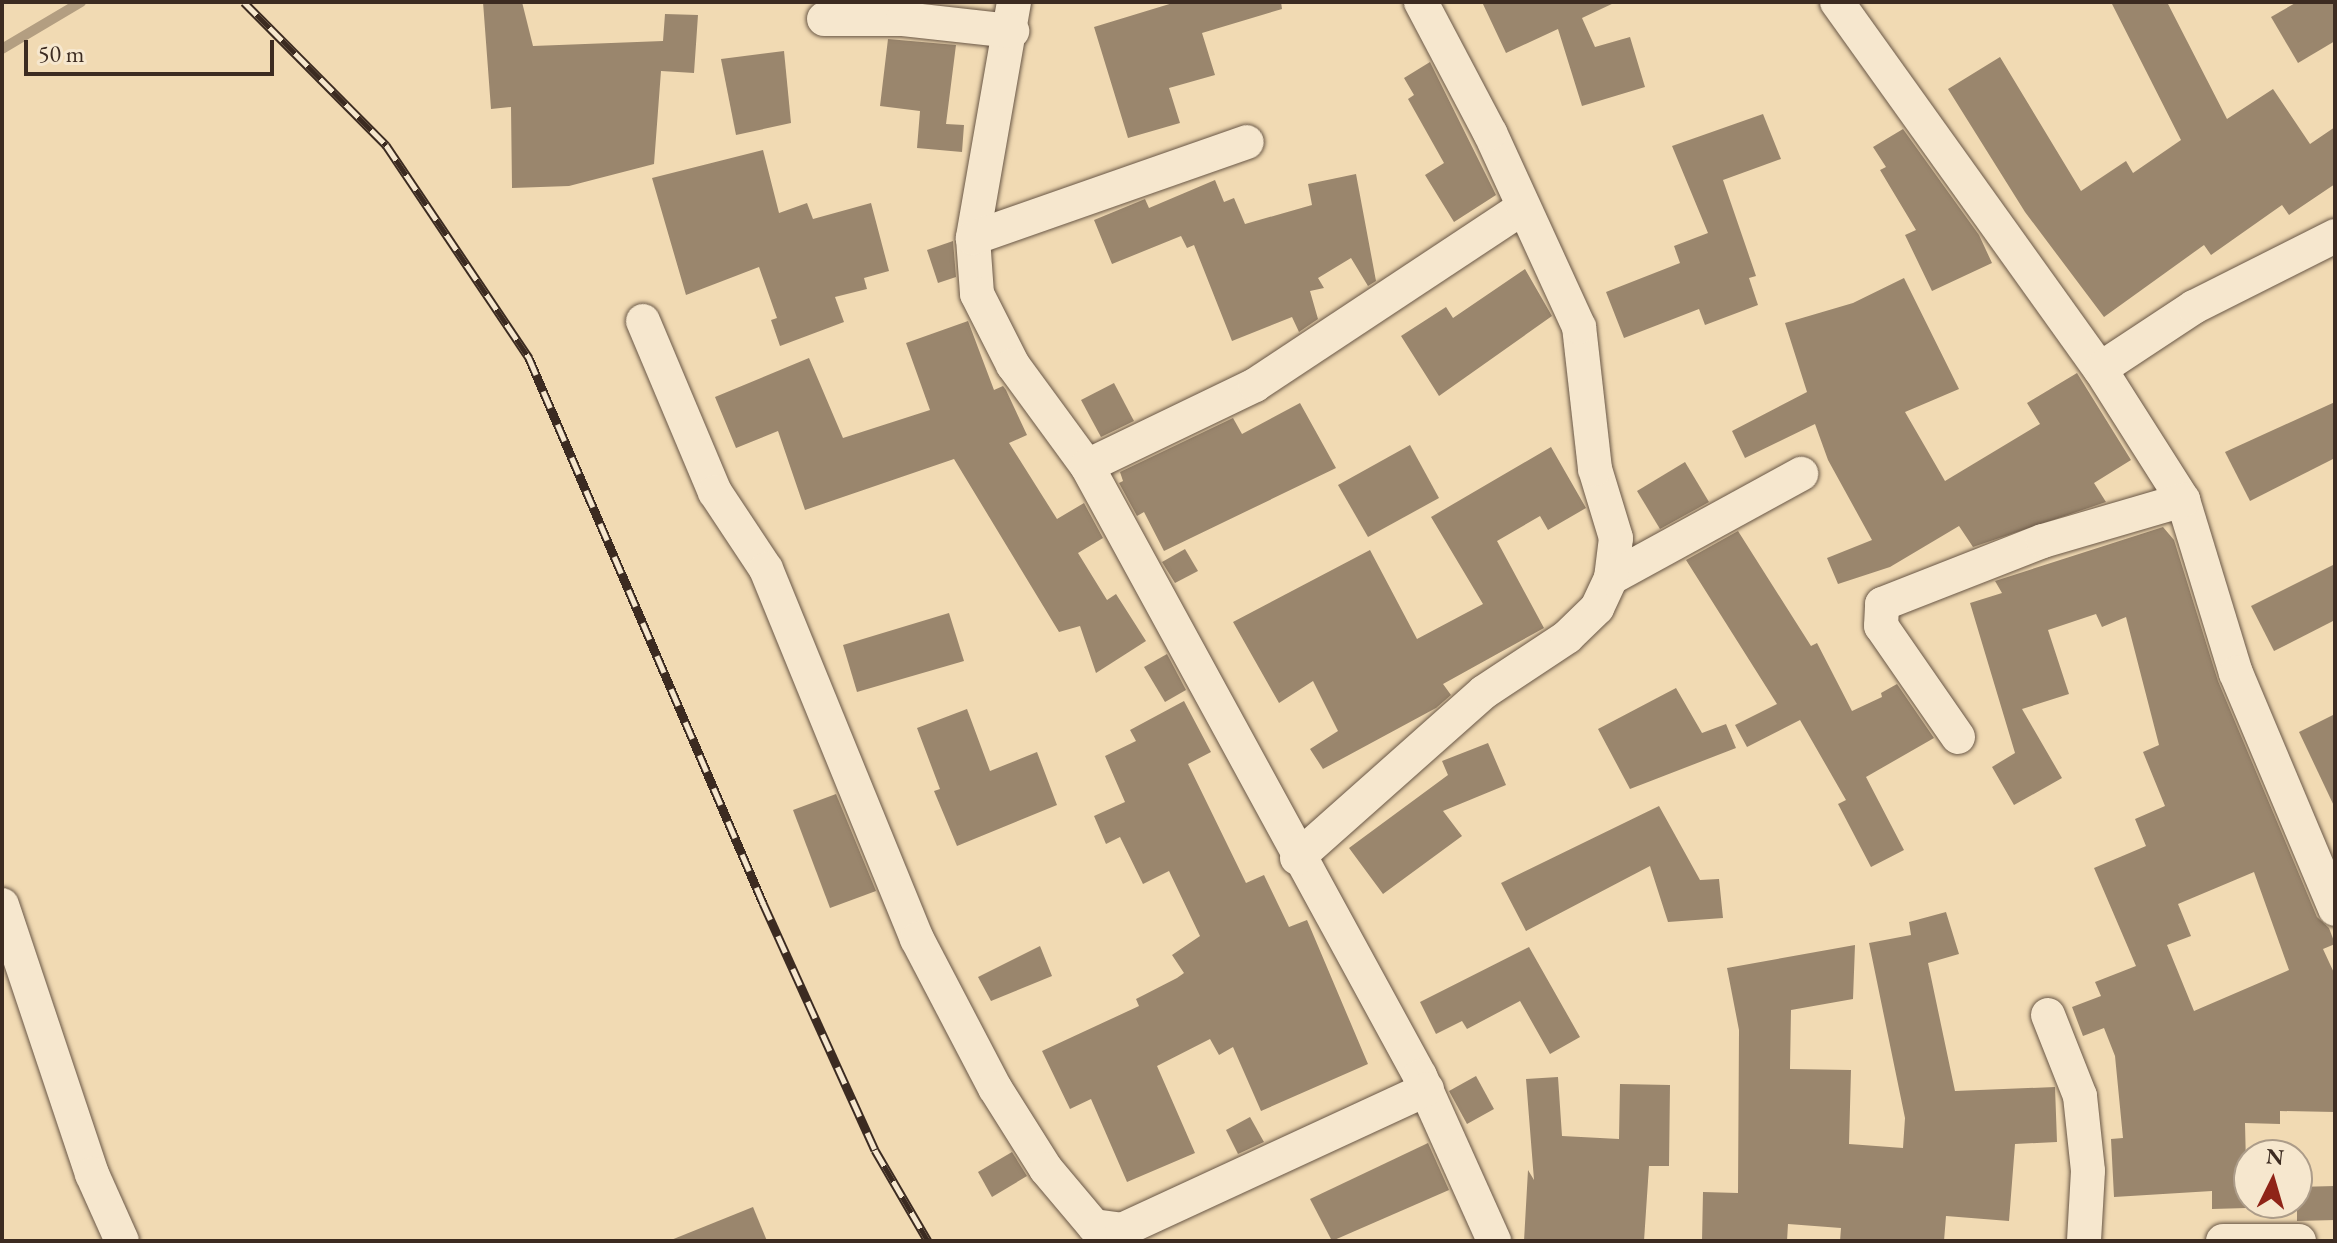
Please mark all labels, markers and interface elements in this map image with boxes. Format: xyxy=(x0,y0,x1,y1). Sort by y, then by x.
scale bar xyxy=(28,24,278,74)
text: 50 m xyxy=(38,38,85,69)
north arrow xyxy=(2233,1139,2313,1219)
text: N xyxy=(2265,1141,2285,1172)

